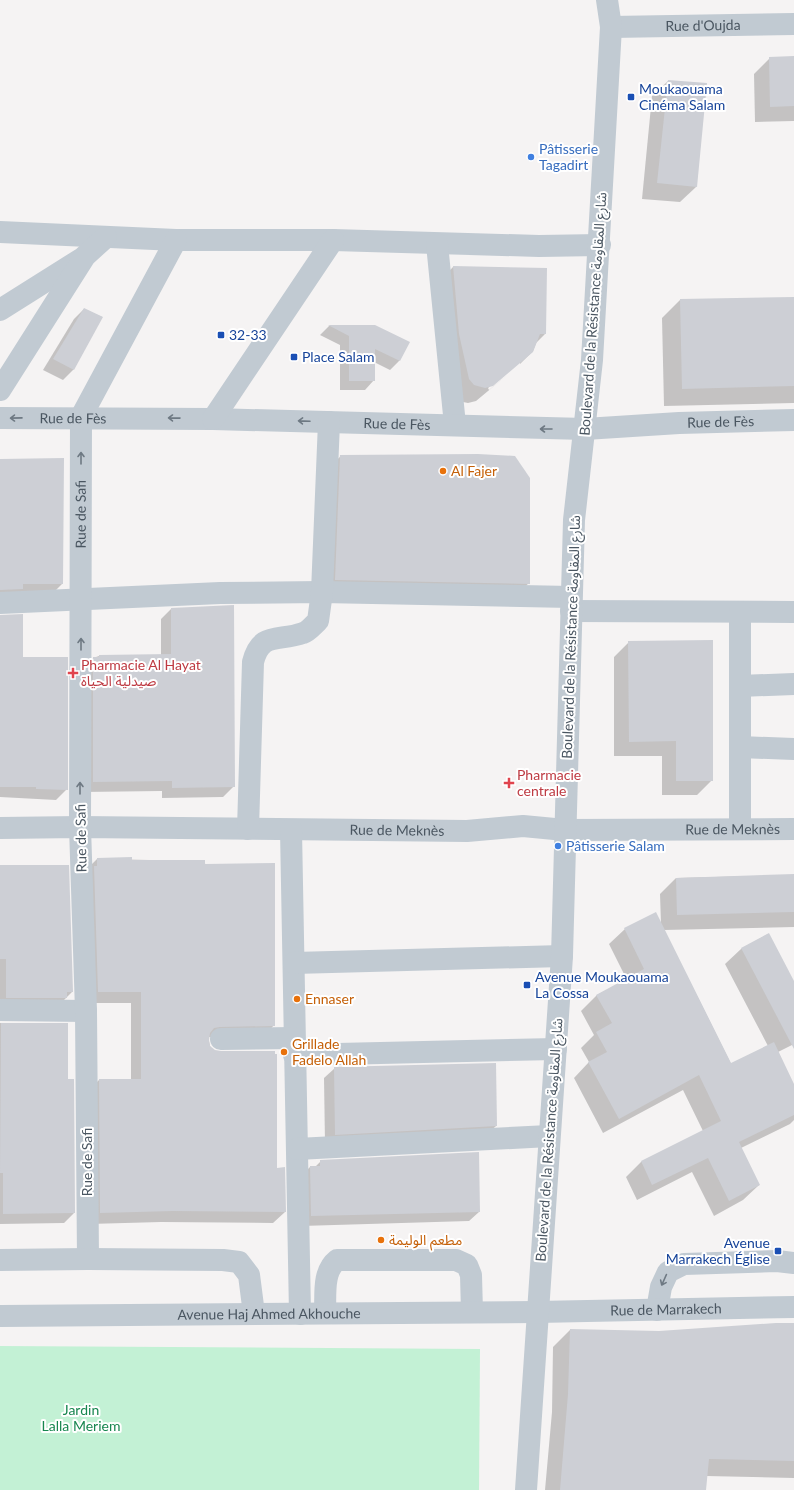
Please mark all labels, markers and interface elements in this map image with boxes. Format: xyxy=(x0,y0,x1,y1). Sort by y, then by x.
street label: Rue d'Oujda xyxy=(665,16,741,34)
place label: Moukaouama Cinéma Salam xyxy=(639,80,725,113)
marker: Moukaouama Cinéma Salam xyxy=(626,92,636,102)
place label: Pâtisserie Tagadirt xyxy=(539,140,598,173)
marker: Pâtisserie Tagadirt xyxy=(526,152,536,162)
street label: Boulevard de la Résistance شارع المقاومة xyxy=(576,192,612,436)
place label: 32-33 xyxy=(229,326,267,343)
marker: 32-33 xyxy=(216,330,226,340)
place label: Place Salam xyxy=(302,348,374,365)
marker: Place Salam xyxy=(289,352,299,362)
street label: Rue de Fès xyxy=(40,409,107,426)
street label: Rue de Fès xyxy=(687,412,754,431)
one-way arrow xyxy=(10,414,23,422)
one-way arrow xyxy=(168,414,181,422)
street label: Rue de Fès xyxy=(363,414,431,433)
one-way arrow xyxy=(298,417,311,425)
one-way arrow xyxy=(540,425,553,433)
one-way arrow xyxy=(77,452,85,465)
place label: Al Fajer xyxy=(451,462,497,479)
marker: Al Fajer xyxy=(438,466,448,476)
street label: Rue de Safi xyxy=(72,480,89,548)
street label: Boulevard de la Résistance شارع المقاومة xyxy=(558,515,586,759)
one-way arrow xyxy=(77,638,85,651)
place label: Pharmacie Al Hayat صيدلية الحياة xyxy=(81,656,201,689)
marker: Pharmacie Al Hayat صيدلية الحياة xyxy=(68,668,78,678)
place label: Pharmacie centrale xyxy=(517,766,581,799)
marker: Pharmacie centrale xyxy=(504,778,514,788)
one-way arrow xyxy=(76,782,84,795)
street label: Rue de Safi xyxy=(71,804,90,872)
street label: Rue de Meknès xyxy=(685,820,780,837)
street label: Rue de Meknès xyxy=(350,821,444,839)
place label: Pâtisserie Salam xyxy=(566,837,665,854)
marker: Pâtisserie Salam xyxy=(553,841,563,851)
place label: Avenue Moukaouama La Cossa xyxy=(535,968,669,1001)
marker: Avenue Moukaouama La Cossa xyxy=(522,980,532,990)
place label: Ennaser xyxy=(305,990,354,1007)
marker: Ennaser xyxy=(292,994,302,1004)
street label: Boulevard de la Résistance شارع المقاومة xyxy=(532,1018,568,1262)
place label: Grillade Fadelo Allah xyxy=(292,1035,366,1068)
marker: Grillade Fadelo Allah xyxy=(279,1047,289,1057)
street label: Rue de Safi xyxy=(78,1128,95,1196)
place label: مطعم الوليمة xyxy=(389,1231,462,1251)
place label: Avenue Marrakech Église xyxy=(666,1234,770,1267)
marker: مطعم الوليمة xyxy=(376,1235,386,1245)
marker: Avenue Marrakech Église xyxy=(773,1246,783,1256)
one-way arrow xyxy=(660,1273,667,1285)
street label: Rue de Marrakech xyxy=(610,1299,722,1319)
street label: Avenue Haj Ahmed Akhouche xyxy=(177,1304,361,1323)
park label: Jardin Lalla Meriem xyxy=(42,1401,120,1434)

